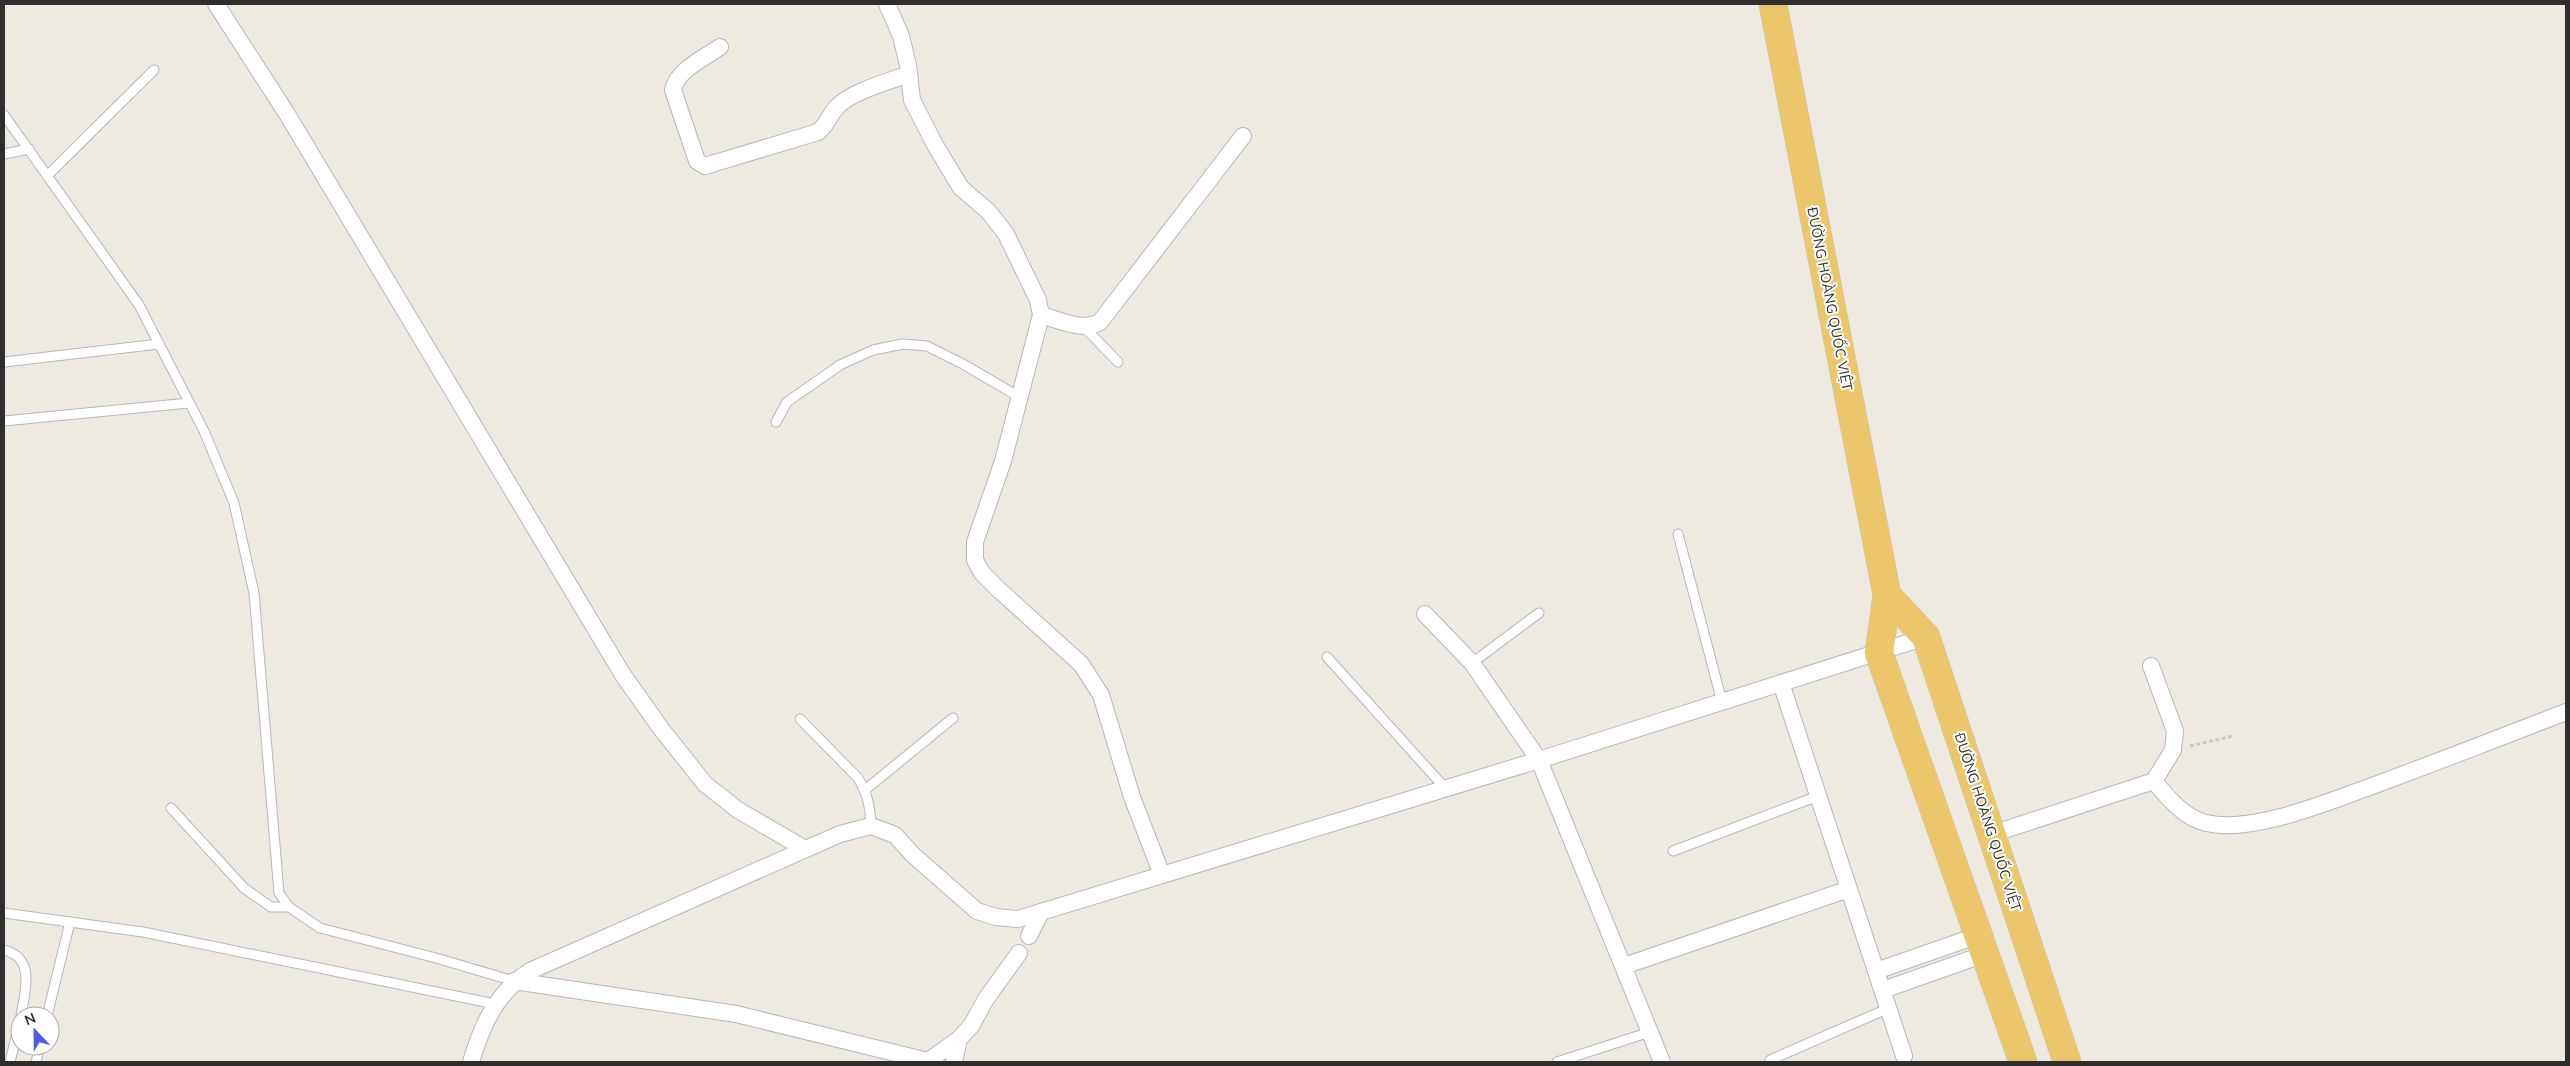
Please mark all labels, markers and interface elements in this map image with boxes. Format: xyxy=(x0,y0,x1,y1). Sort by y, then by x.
street label: ĐƯỜNG HOÀNG QUỐC VIỆT xyxy=(1803,206,1857,393)
street label: ĐƯỜNG HOÀNG QUỐC VIỆT xyxy=(1951,730,2026,914)
north arrow xyxy=(10,1006,60,1056)
text: N xyxy=(22,1009,38,1029)

